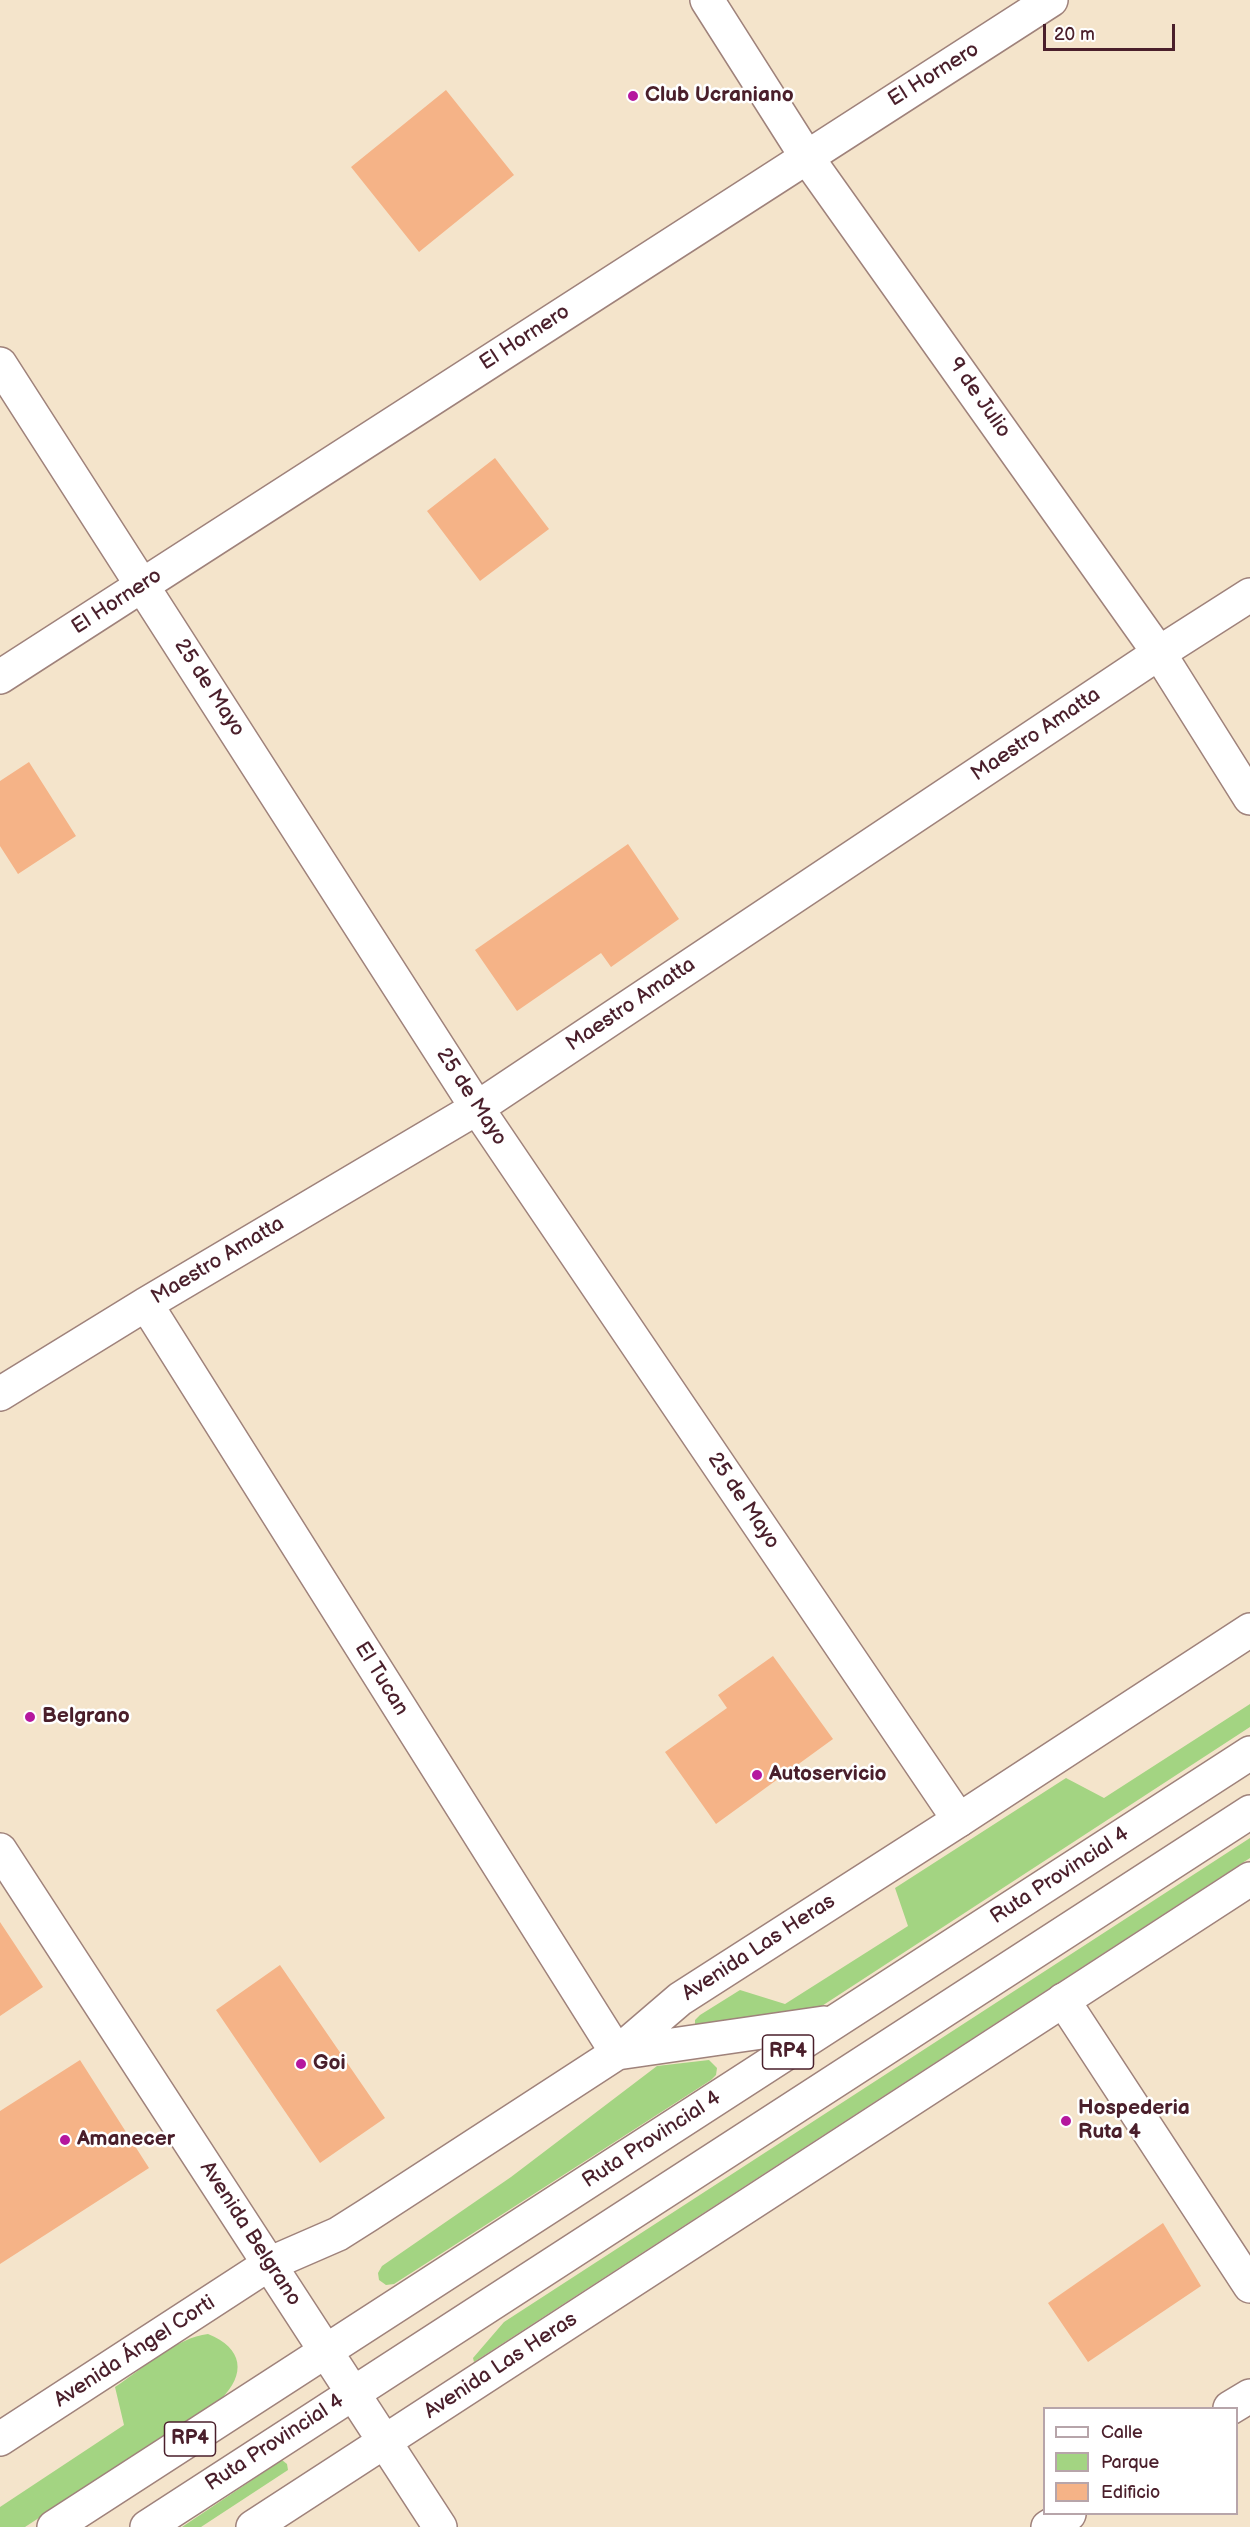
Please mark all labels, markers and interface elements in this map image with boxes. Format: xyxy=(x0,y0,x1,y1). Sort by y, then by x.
scale bar xyxy=(1046,12,1178,50)
text: 20 m xyxy=(1054,24,1095,45)
street label: El Hornero xyxy=(884,37,984,113)
place label: Club Ucraniano xyxy=(645,83,794,109)
marker: Club Ucraniano xyxy=(626,89,640,103)
street label: El Hornero xyxy=(475,300,575,376)
street label: 9 de Julio xyxy=(942,353,1016,443)
street label: El Hornero xyxy=(67,564,167,640)
street label: 25 de Mayo xyxy=(168,635,250,741)
street label: Maestro Amatta xyxy=(967,683,1105,787)
street label: Maestro Amatta xyxy=(562,953,700,1057)
street label: 25 de Mayo xyxy=(430,1044,512,1150)
street label: Maestro Amatta xyxy=(147,1211,289,1311)
street label: 25 de Mayo xyxy=(701,1448,785,1554)
street label: El Tucan xyxy=(349,1638,413,1720)
place label: Belgrano xyxy=(42,1704,130,1730)
marker: Belgrano xyxy=(23,1710,37,1724)
place label: Autoservicio xyxy=(769,1762,887,1788)
marker: Autoservicio xyxy=(750,1768,764,1782)
street label: Ruta Provincial 4 xyxy=(986,1822,1134,1930)
street label: Avenida Las Heras xyxy=(678,1889,840,2007)
road number: RP4 xyxy=(762,2035,814,2069)
place label: Goi xyxy=(313,2051,346,2077)
marker: Goi xyxy=(294,2057,308,2071)
street label: Ruta Provincial 4 xyxy=(578,2086,726,2194)
place label: Hospederia Ruta 4 xyxy=(1078,2096,1190,2146)
marker: Hospederia Ruta 4 xyxy=(1059,2114,1073,2128)
place label: Amanecer xyxy=(77,2127,175,2153)
marker: Amanecer xyxy=(58,2133,72,2147)
street label: Avenida Belgrano xyxy=(194,2157,306,2311)
street label: Avenida Ángel Corti xyxy=(50,2291,220,2413)
street label: Avenida Las Heras xyxy=(420,2307,582,2425)
street label: Ruta Provincial 4 xyxy=(201,2389,349,2497)
legend xyxy=(1043,2407,1238,2515)
road number: RP4 xyxy=(164,2422,216,2456)
text: Calle xyxy=(1101,2422,1143,2443)
text: Parque xyxy=(1101,2452,1159,2473)
text: Edificio xyxy=(1101,2482,1160,2503)

